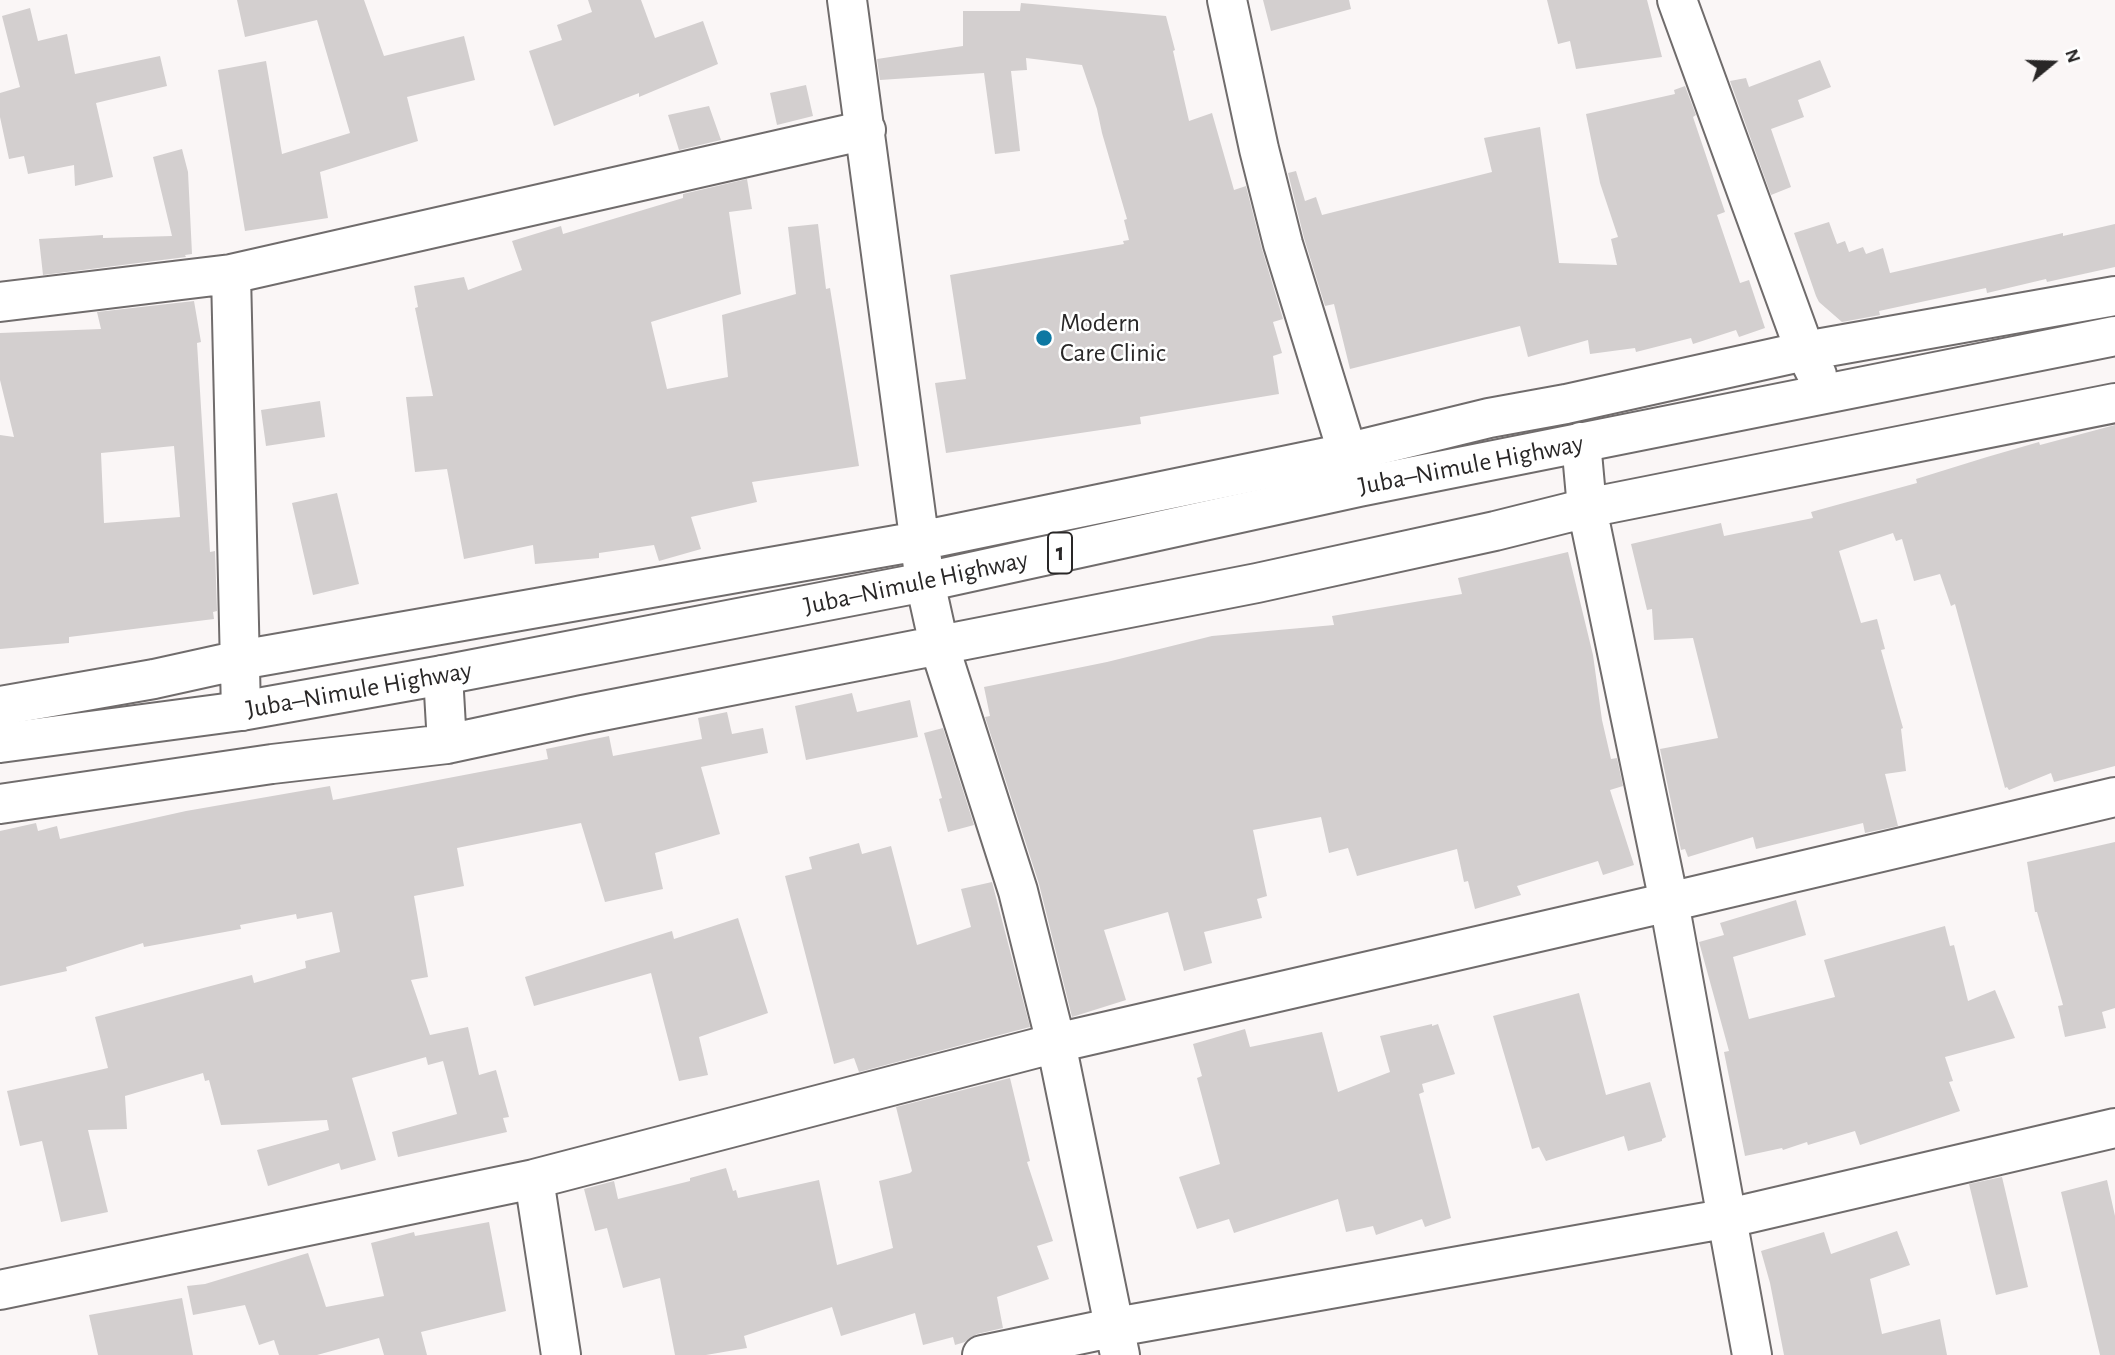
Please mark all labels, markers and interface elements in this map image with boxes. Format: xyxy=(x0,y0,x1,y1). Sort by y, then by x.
north arrow xyxy=(2017,28,2087,98)
text: N xyxy=(2061,47,2083,65)
place label: Modern Care Clinic xyxy=(1060,307,1166,368)
marker: Modern Care Clinic xyxy=(1034,328,1054,348)
street label: Juba–Nimule Highway xyxy=(1356,428,1586,502)
road number: 1 xyxy=(1048,532,1072,574)
street label: Juba–Nimule Highway xyxy=(801,544,1031,622)
street label: Juba–Nimule Highway xyxy=(244,655,474,725)

